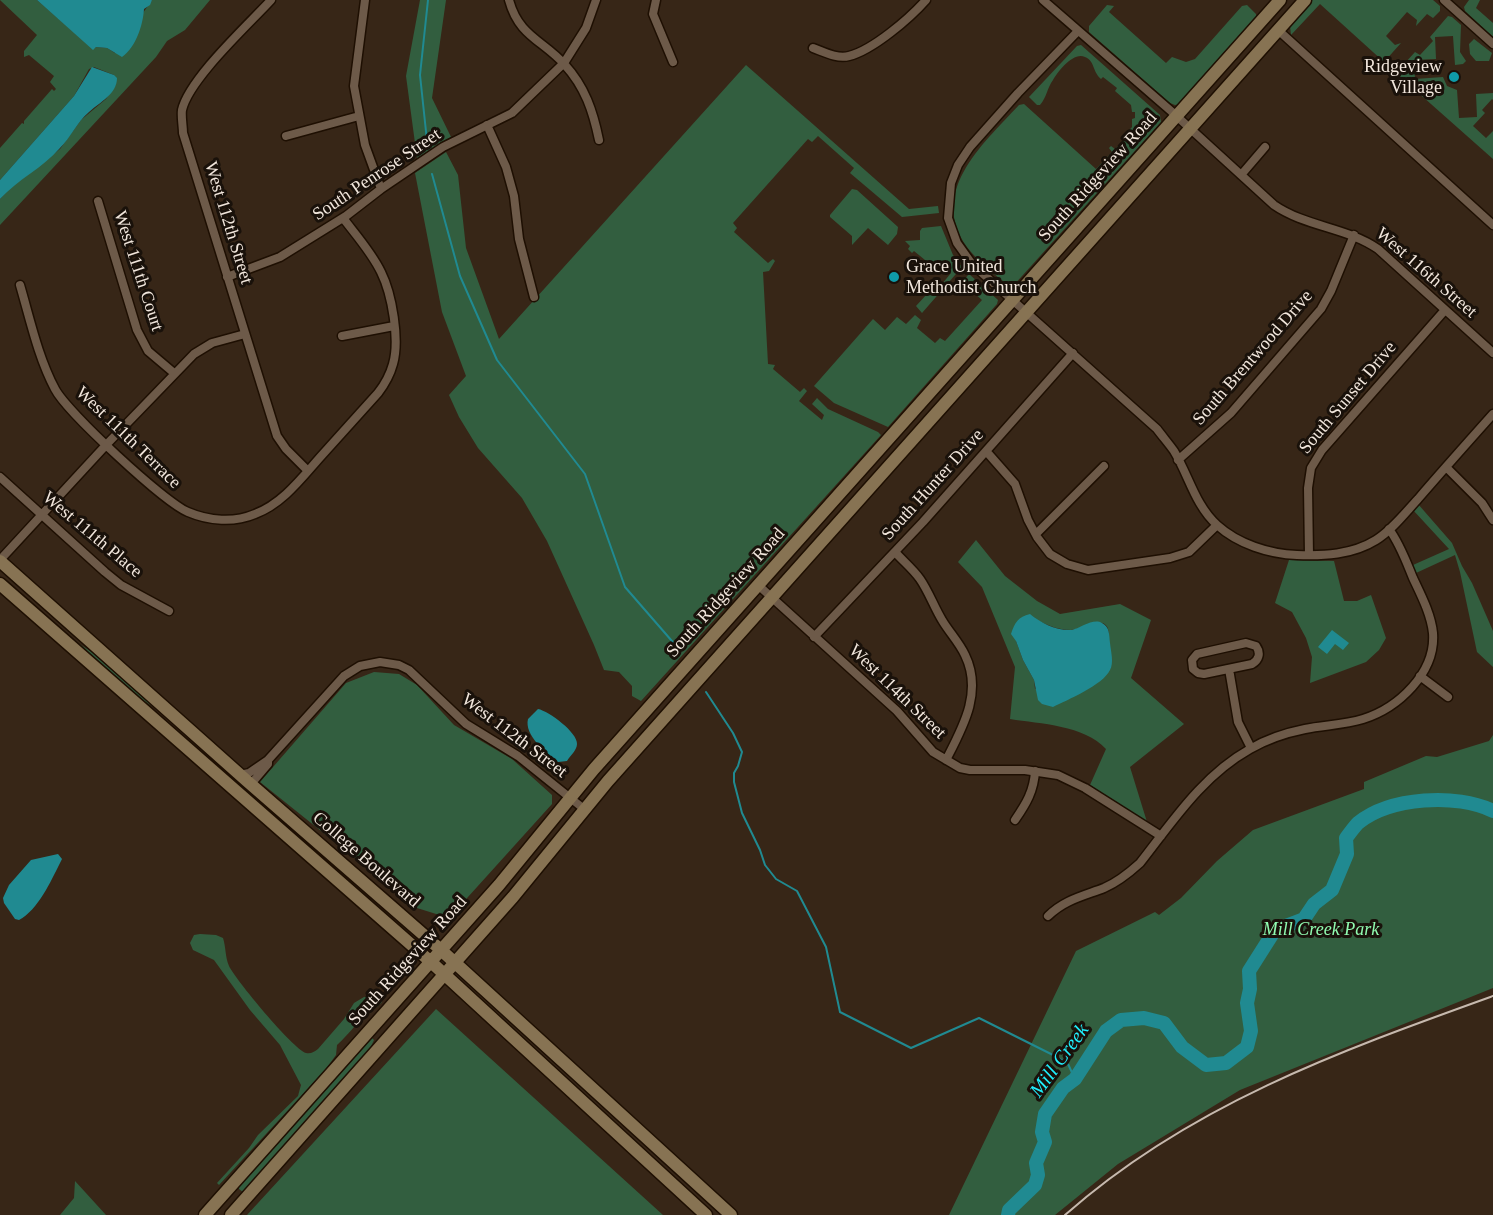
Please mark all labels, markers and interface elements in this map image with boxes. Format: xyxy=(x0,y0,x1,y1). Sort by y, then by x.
place label: Ridgeview Village xyxy=(1364,56,1442,98)
marker: Ridgeview Village xyxy=(1447,70,1461,84)
street label: South Ridgeview Road xyxy=(1034,108,1162,246)
street label: South Penrose Street xyxy=(309,124,445,226)
street label: West 112th Street xyxy=(199,159,257,287)
street label: West 111th Court xyxy=(108,208,168,334)
street label: West 116th Street xyxy=(1371,223,1481,323)
place label: Grace United Methodist Church xyxy=(906,256,1036,298)
marker: Grace United Methodist Church xyxy=(887,270,901,284)
street label: South Brentwood Drive xyxy=(1188,286,1318,430)
street label: South Sunset Drive xyxy=(1295,337,1401,459)
street label: West 111th Terrace xyxy=(71,382,185,494)
street label: South Hunter Drive xyxy=(877,425,989,545)
street label: West 111th Place xyxy=(38,487,146,583)
street label: South Ridgeview Road xyxy=(662,524,790,662)
street label: West 114th Street xyxy=(844,640,950,744)
street label: West 112th Street xyxy=(457,689,571,783)
street label: College Boulevard xyxy=(308,807,424,913)
street label: South Ridgeview Road xyxy=(344,892,472,1030)
park label: Mill Creek Park xyxy=(1263,919,1379,941)
water label: Mill Creek xyxy=(1025,1019,1095,1103)

